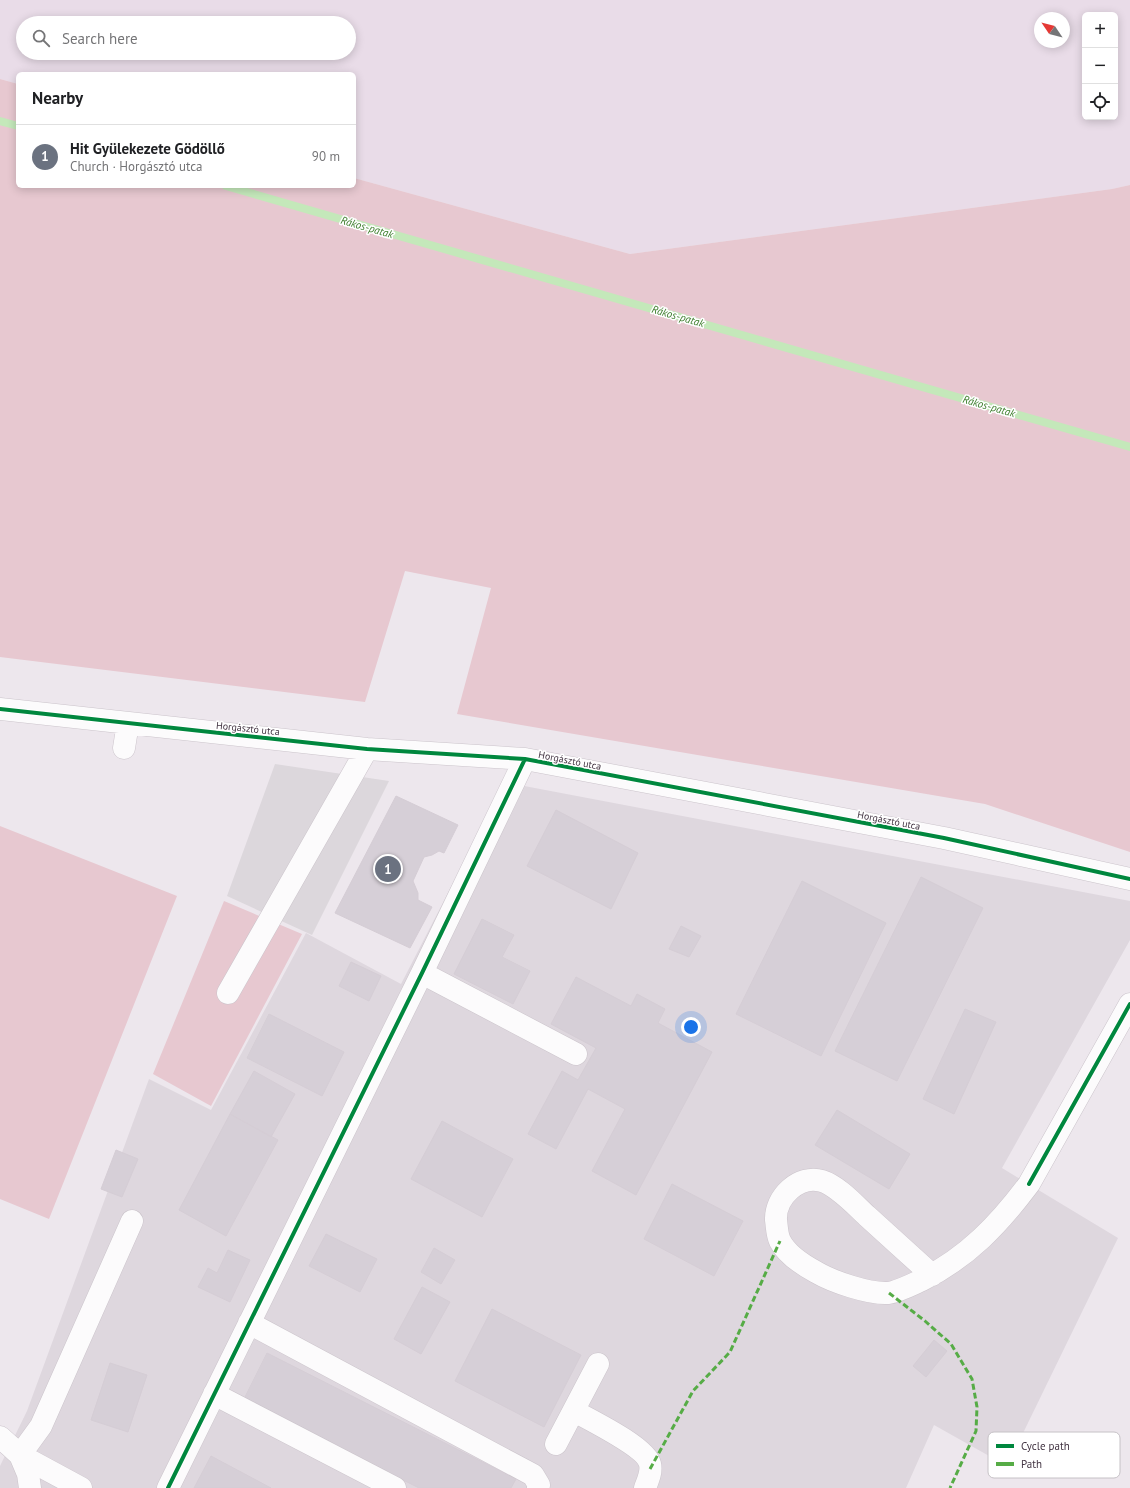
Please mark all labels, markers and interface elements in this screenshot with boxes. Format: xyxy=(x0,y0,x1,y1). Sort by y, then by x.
north arrow xyxy=(1034,12,1070,48)
map controls xyxy=(1082,12,1118,120)
button: + xyxy=(1082,12,1118,48)
search box xyxy=(16,16,356,60)
icon: search xyxy=(30,27,52,49)
text: Search here xyxy=(62,29,138,48)
button: − xyxy=(1082,48,1118,84)
button: locate xyxy=(1082,84,1118,120)
text: Nearby xyxy=(32,87,83,109)
text: Hit Gyülekezete Gödöllő xyxy=(70,139,225,158)
text: 1 xyxy=(41,148,49,165)
text: 90 m xyxy=(312,148,340,165)
text: Church · Horgásztó utca xyxy=(70,158,202,175)
water label: Rákos-patak xyxy=(339,213,396,241)
water label: Rákos-patak xyxy=(650,302,707,330)
water label: Rákos-patak xyxy=(961,392,1018,420)
street label: Horgásztó utca xyxy=(215,719,280,738)
street label: Horgásztó utca xyxy=(537,748,603,773)
street label: Horgásztó utca xyxy=(856,808,922,833)
pin: 1 xyxy=(375,854,401,884)
your location xyxy=(681,1017,701,1037)
legend xyxy=(988,1432,1120,1478)
text: Cycle path xyxy=(1021,1439,1070,1453)
text: Path xyxy=(1021,1457,1042,1471)

